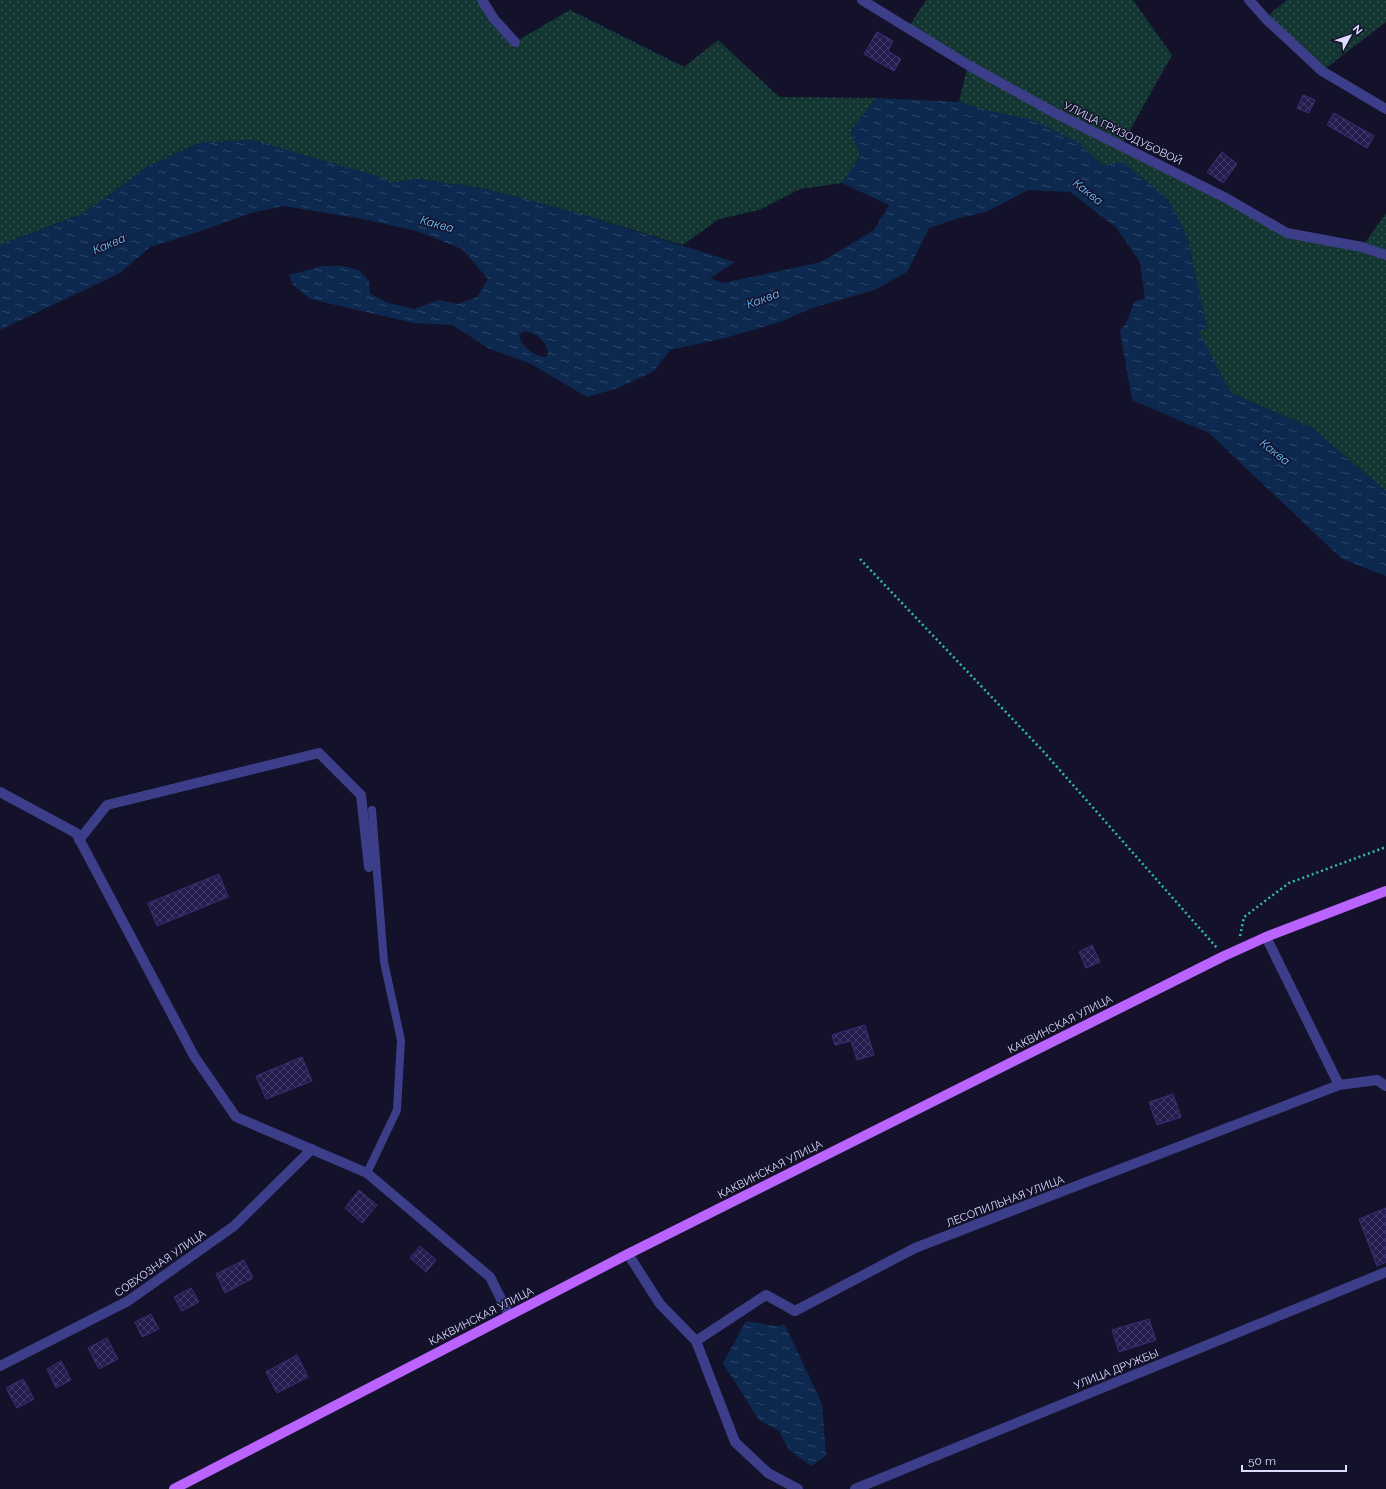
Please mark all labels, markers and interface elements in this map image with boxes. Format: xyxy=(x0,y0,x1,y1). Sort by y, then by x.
north arrow xyxy=(1330,16,1370,56)
text: N xyxy=(1350,22,1365,37)
street label: УЛИЦА ГРИЗОДУБОВОЙ xyxy=(1061,99,1184,168)
water label: Каква xyxy=(1070,176,1106,208)
water label: Каква xyxy=(419,213,455,235)
water label: Каква xyxy=(91,231,127,257)
water label: Каква xyxy=(745,286,781,312)
water label: Каква xyxy=(1257,436,1293,468)
street label: КАКВИНСКАЯ УЛИЦА xyxy=(1006,992,1115,1056)
street label: КАКВИНСКАЯ УЛИЦА xyxy=(716,1137,825,1201)
street label: ЛЕСОПИЛЬНАЯ УЛИЦА xyxy=(944,1173,1066,1230)
street label: СОВХОЗНАЯ УЛИЦА xyxy=(112,1227,209,1300)
street label: КАКВИНСКАЯ УЛИЦА xyxy=(427,1284,536,1348)
street label: УЛИЦА ДРУЖБЫ xyxy=(1072,1347,1160,1392)
scale bar xyxy=(1242,1447,1346,1473)
text: 50 m xyxy=(1248,1454,1276,1468)

